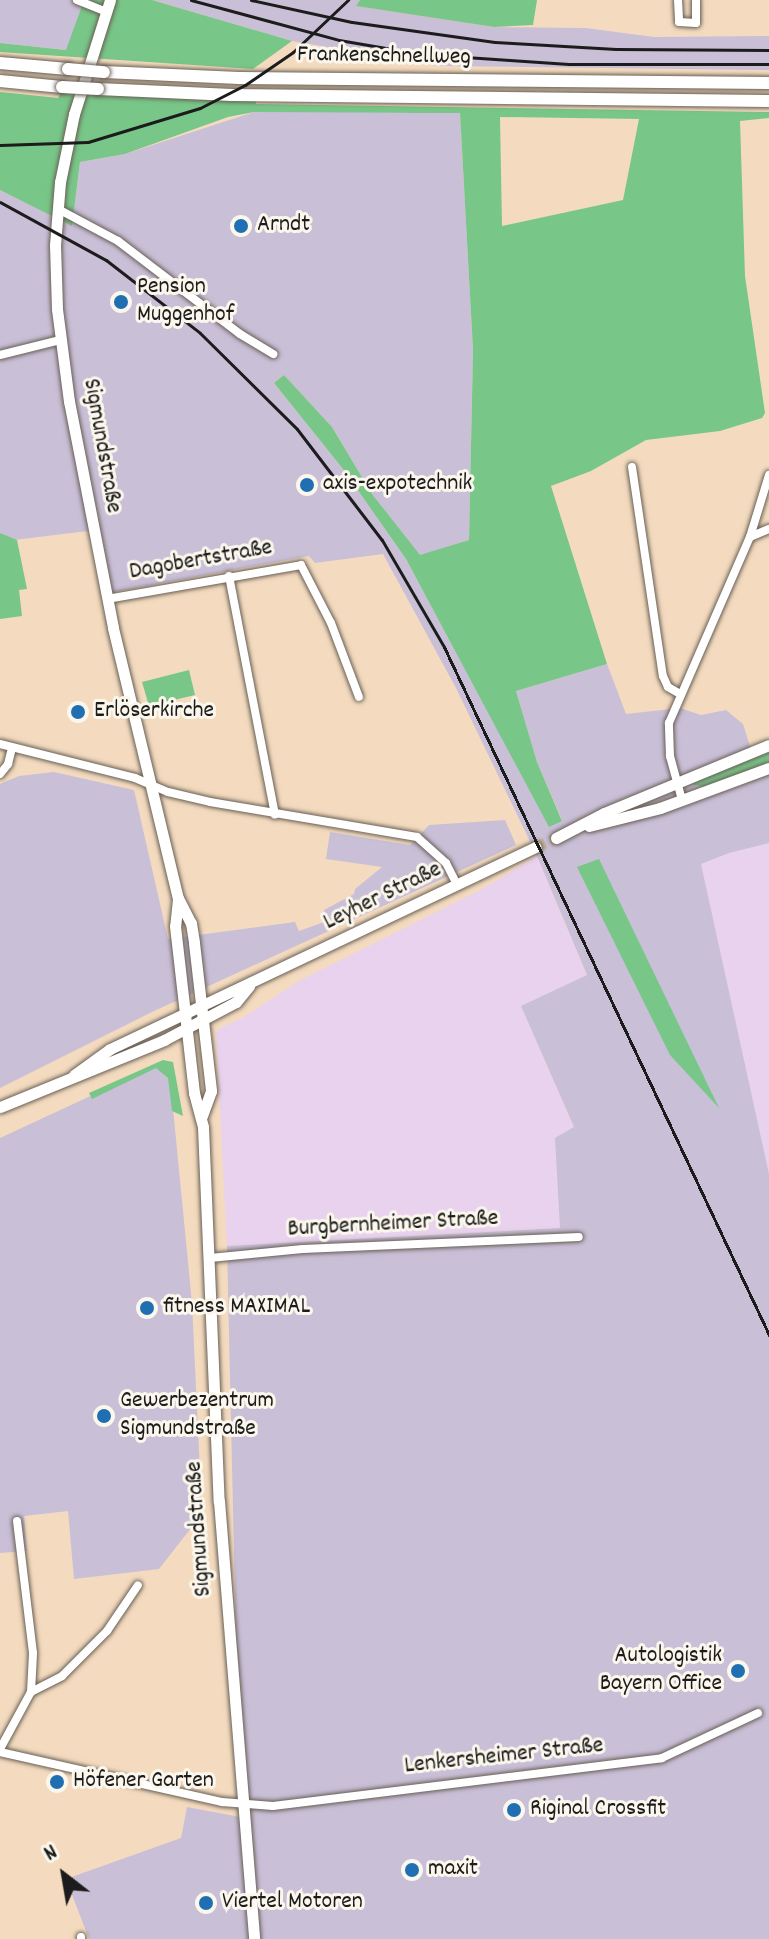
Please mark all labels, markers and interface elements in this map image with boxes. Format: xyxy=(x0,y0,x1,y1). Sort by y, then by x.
street label: Frankenschnellweg xyxy=(297,41,471,73)
place label: Arndt xyxy=(257,212,310,240)
marker: Arndt xyxy=(232,217,250,235)
place label: Pension Muggenhof xyxy=(137,274,234,330)
marker: Pension Muggenhof xyxy=(112,293,130,311)
street label: Sigmundstraße xyxy=(75,377,127,515)
place label: axis-expotechnik xyxy=(323,471,472,499)
marker: axis-expotechnik xyxy=(298,476,316,494)
street label: Dagobertstraße xyxy=(127,534,275,588)
place label: Erlöserkirche xyxy=(94,698,214,726)
marker: Erlöserkirche xyxy=(69,703,87,721)
street label: Leyher Straße xyxy=(319,856,447,938)
street label: Burgbernheimer Straße xyxy=(287,1205,499,1245)
place label: fitness MAXIMAL xyxy=(163,1294,310,1322)
marker: fitness MAXIMAL xyxy=(138,1299,156,1317)
place label: Gewerbezentrum Sigmundstraße xyxy=(120,1388,274,1444)
marker: Gewerbezentrum Sigmundstraße xyxy=(95,1407,113,1425)
street label: Sigmundstraße xyxy=(181,1460,219,1598)
place label: Autologistik Bayern Office xyxy=(600,1643,722,1699)
marker: Autologistik Bayern Office xyxy=(729,1662,747,1680)
street label: Lenkersheimer Straße xyxy=(403,1732,605,1782)
place label: Höfener Garten xyxy=(73,1768,214,1796)
marker: Höfener Garten xyxy=(48,1773,66,1791)
place label: Riginal Crossfit xyxy=(530,1796,666,1824)
marker: Riginal Crossfit xyxy=(505,1801,523,1819)
north arrow xyxy=(24,1835,104,1915)
text: N xyxy=(39,1838,64,1870)
place label: maxit xyxy=(428,1856,478,1884)
marker: maxit xyxy=(403,1861,421,1879)
place label: Viertel Motoren xyxy=(222,1889,363,1917)
marker: Viertel Motoren xyxy=(197,1894,215,1912)

